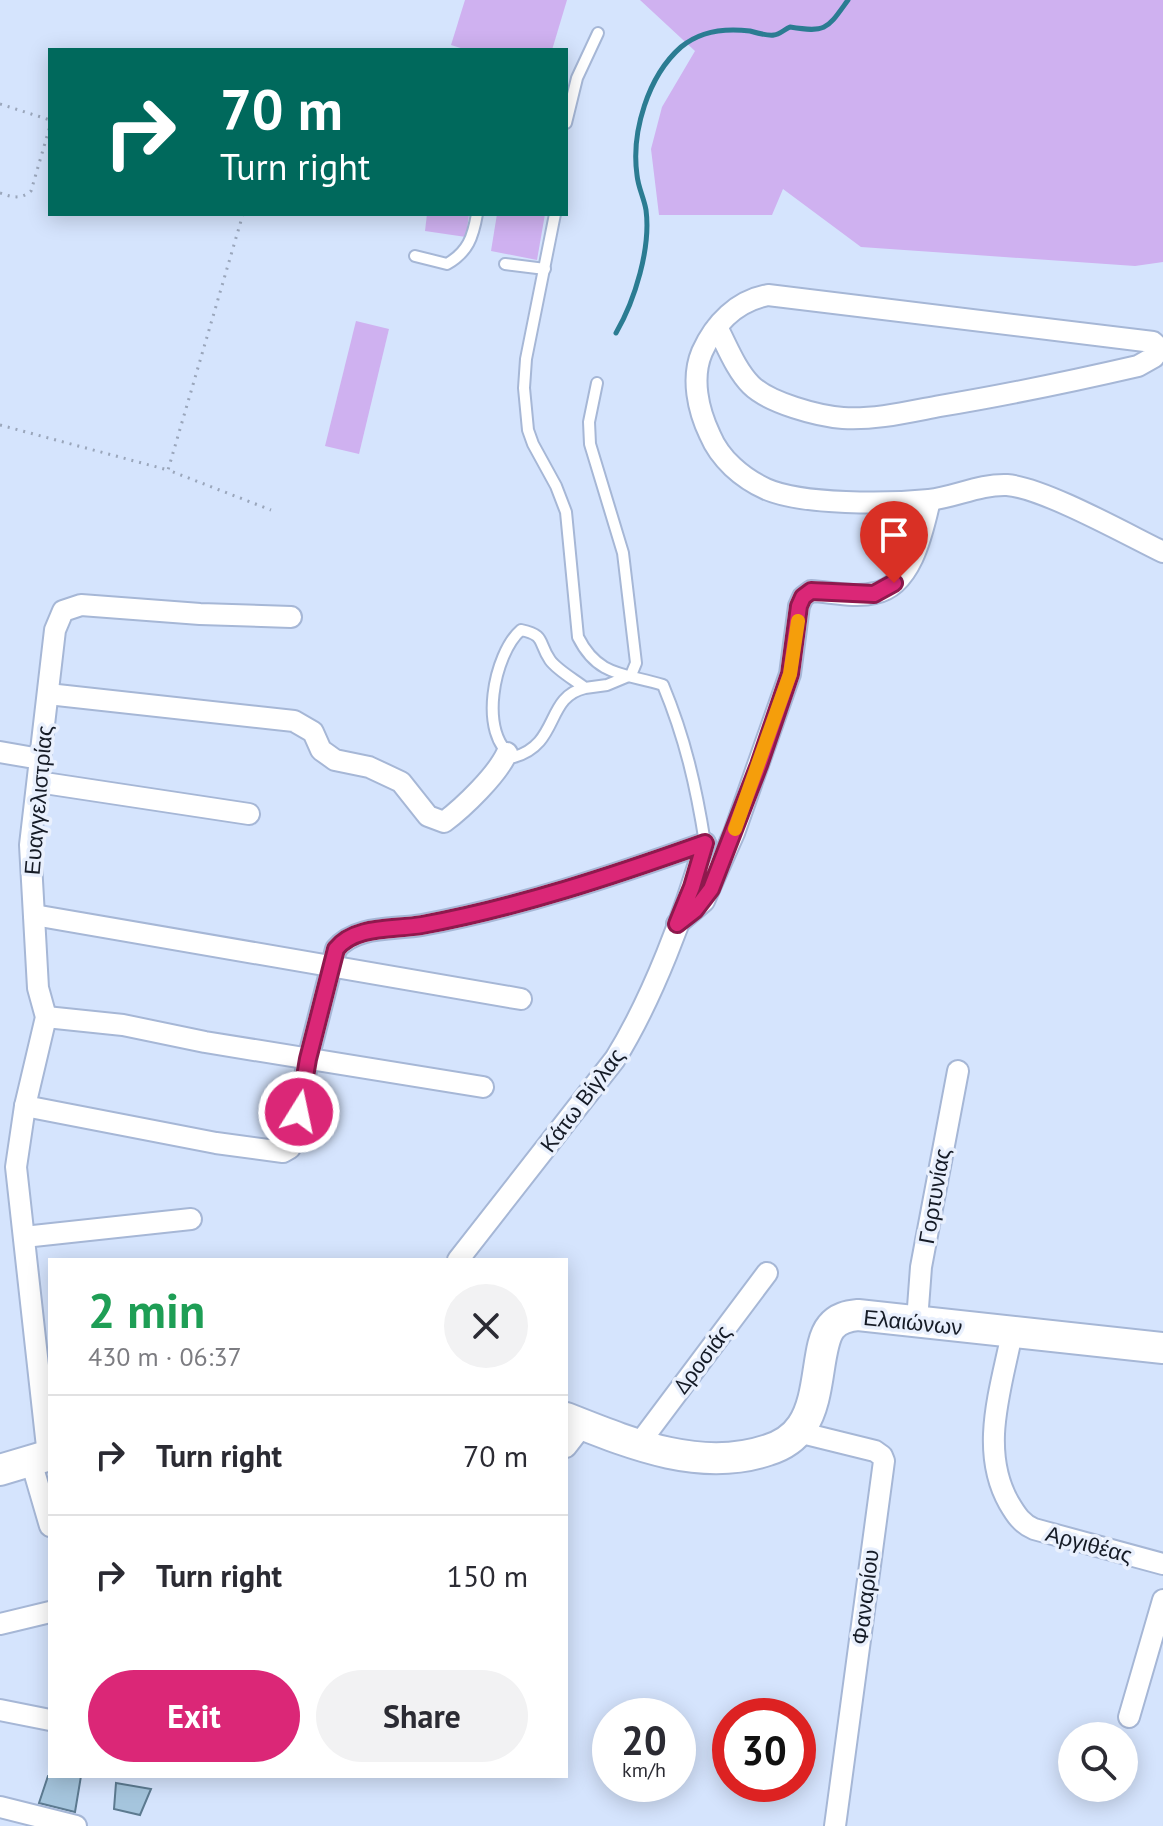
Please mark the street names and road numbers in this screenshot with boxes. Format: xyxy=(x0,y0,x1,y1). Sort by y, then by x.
street label: Ευαγγελιστρίας xyxy=(18,724,58,876)
street label: Κάτω Βίγλας xyxy=(534,1042,630,1158)
street label: Γορτυνίας xyxy=(912,1146,956,1246)
street label: Ελαιώνων xyxy=(862,1303,964,1341)
street label: Δροσιάς xyxy=(667,1319,737,1399)
street label: Αργιθέας xyxy=(1043,1519,1135,1569)
street label: Φαναρίου xyxy=(845,1548,885,1646)

